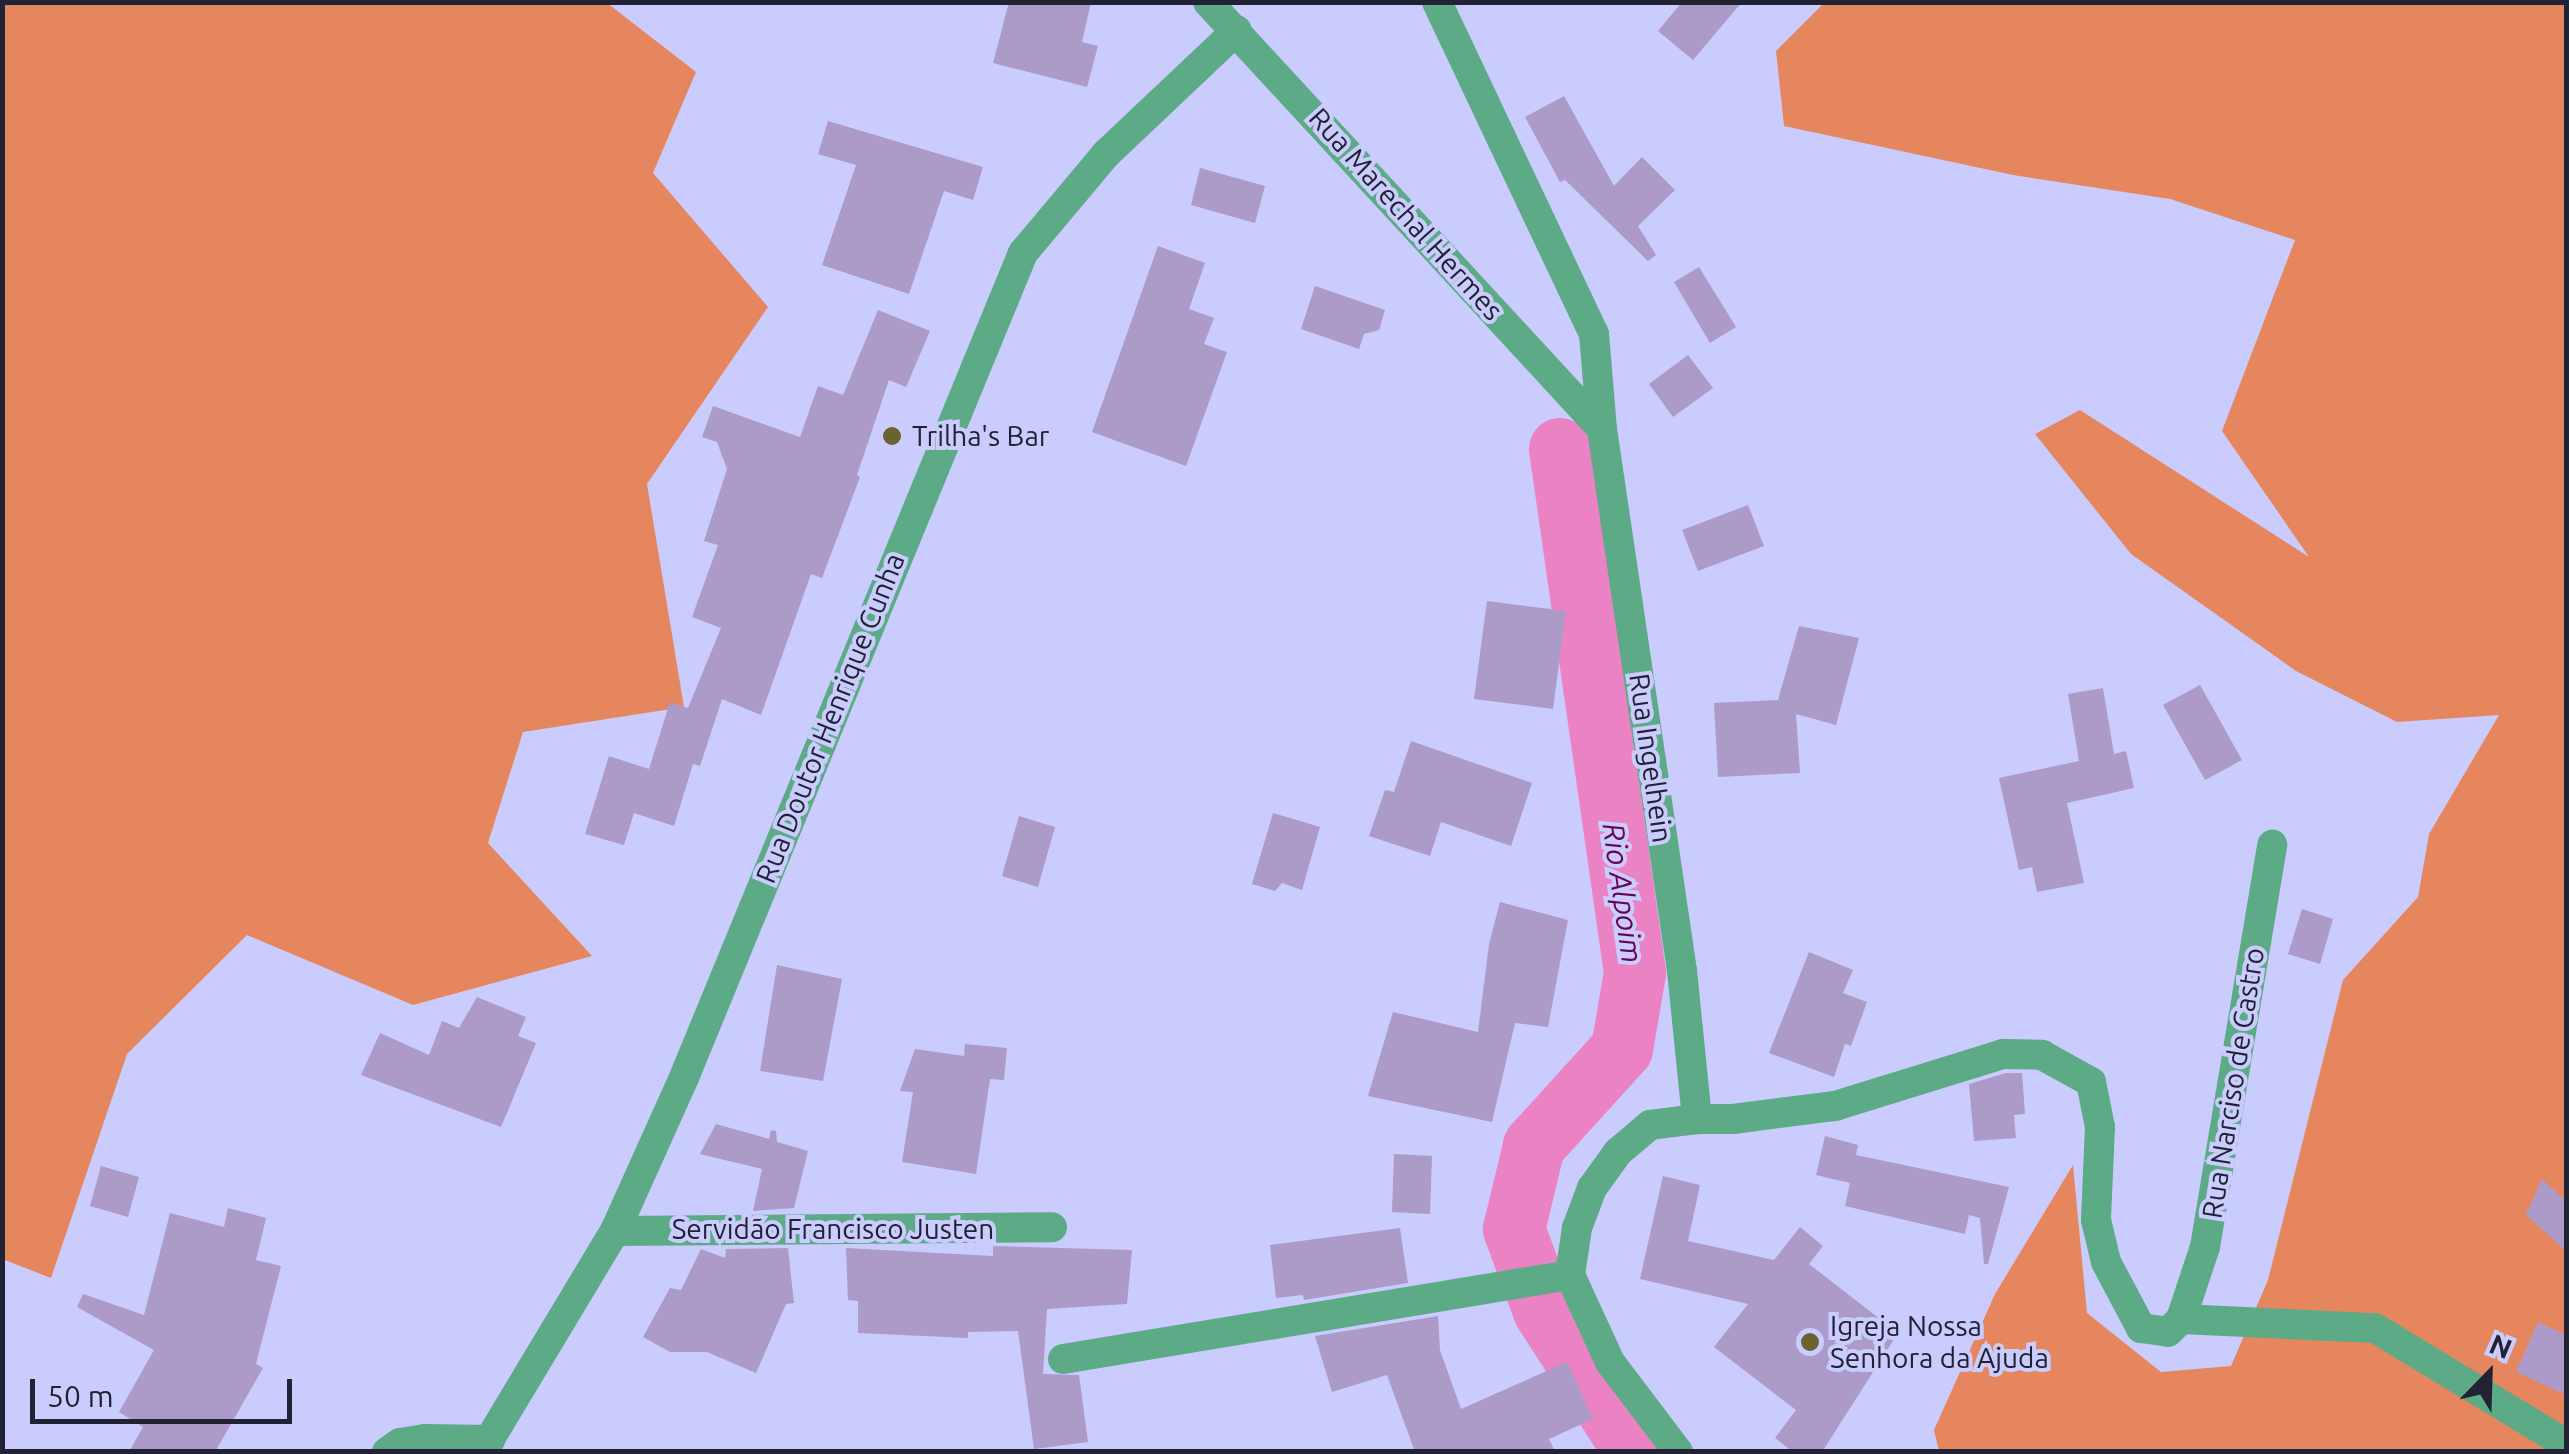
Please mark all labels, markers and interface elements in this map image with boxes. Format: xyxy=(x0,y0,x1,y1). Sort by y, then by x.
street label: Rua Marechal Hermes xyxy=(1302,101,1510,327)
place label: Trilha's Bar xyxy=(912,419,1049,453)
marker: Trilha's Bar xyxy=(881,425,903,447)
street label: Rua Doutor Henrique Cunha xyxy=(748,548,912,888)
street label: Rua Ingelhein xyxy=(1622,671,1680,845)
water label: Rio Alpoim xyxy=(1595,821,1651,965)
street label: Rua Narciso de Castro xyxy=(2195,945,2271,1221)
street label: Servidão Francisco Justen xyxy=(672,1212,994,1246)
place label: Igreja Nossa Senhora da Ajuda xyxy=(1830,1309,2049,1375)
north arrow xyxy=(2439,1324,2539,1424)
text: N xyxy=(2485,1328,2517,1364)
marker: Igreja Nossa Senhora da Ajuda xyxy=(1799,1331,1821,1353)
scale bar xyxy=(35,1359,298,1421)
text: 50 m xyxy=(47,1379,114,1413)

